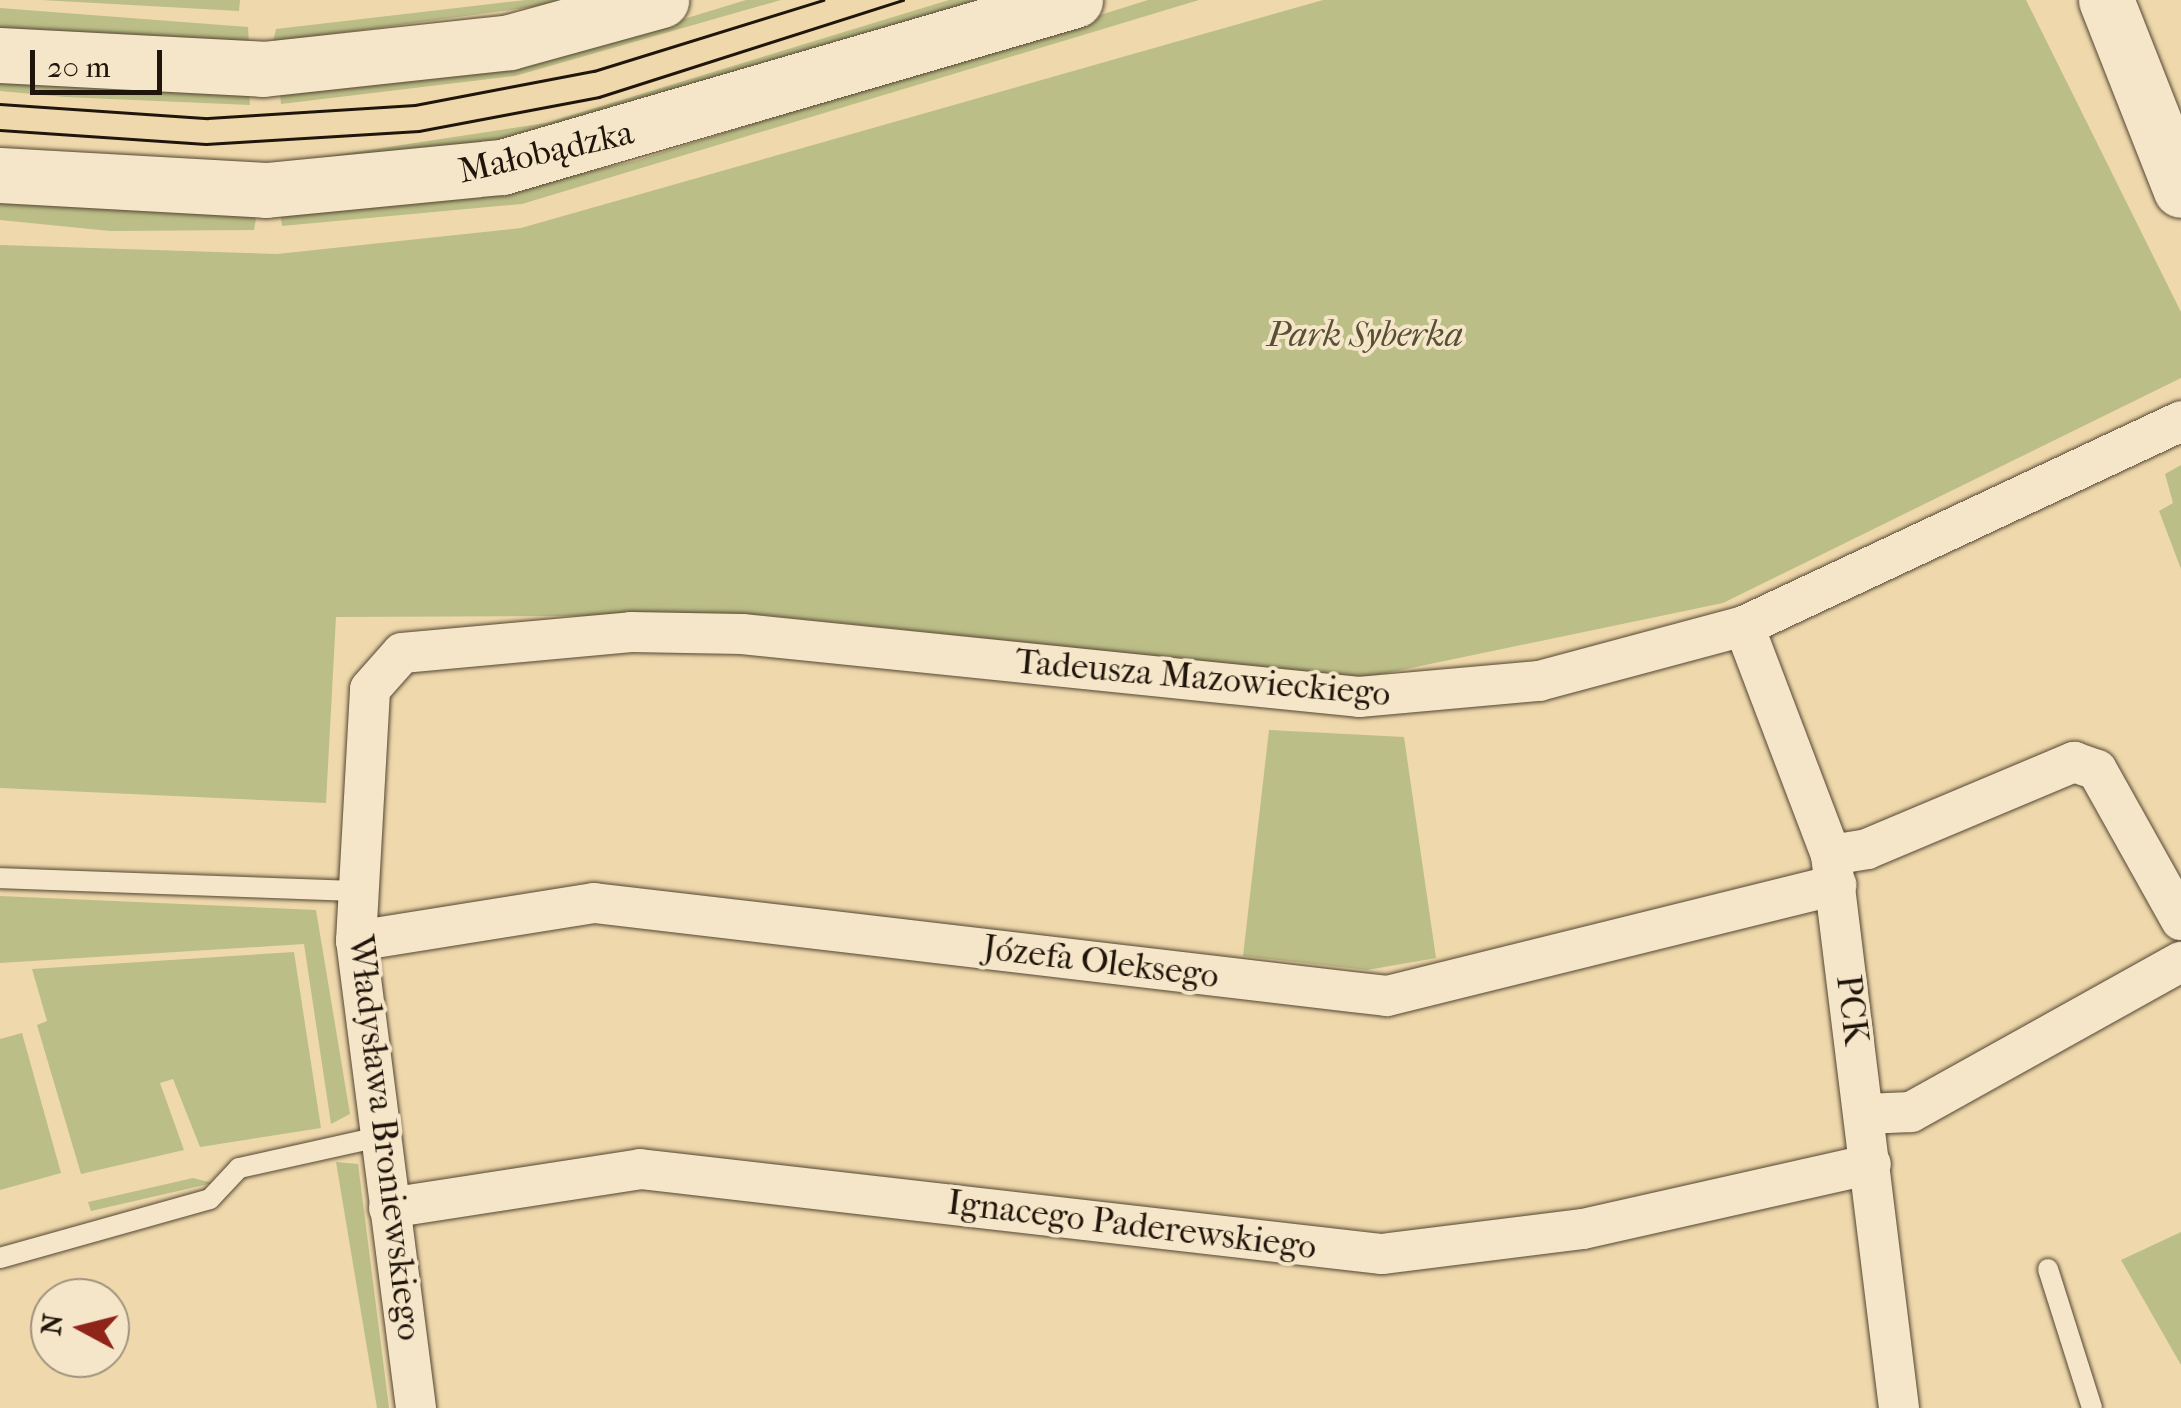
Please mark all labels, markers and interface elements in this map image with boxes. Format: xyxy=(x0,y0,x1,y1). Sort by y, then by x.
scale bar xyxy=(35,30,168,92)
text: 20 m xyxy=(47,50,110,85)
street label: Małobądzka xyxy=(454,111,638,193)
park label: Park Syberka xyxy=(1267,314,1463,356)
street label: Tadeusza Mazowieckiego xyxy=(1014,641,1392,715)
street label: Józefa Oleksego xyxy=(981,927,1221,997)
street label: Władysława Broniewskiego xyxy=(339,933,431,1343)
street label: PCK xyxy=(1827,973,1877,1047)
street label: Ignacego Paderewskiego xyxy=(945,1182,1319,1268)
north arrow xyxy=(30,1278,130,1378)
text: N xyxy=(34,1312,69,1337)

